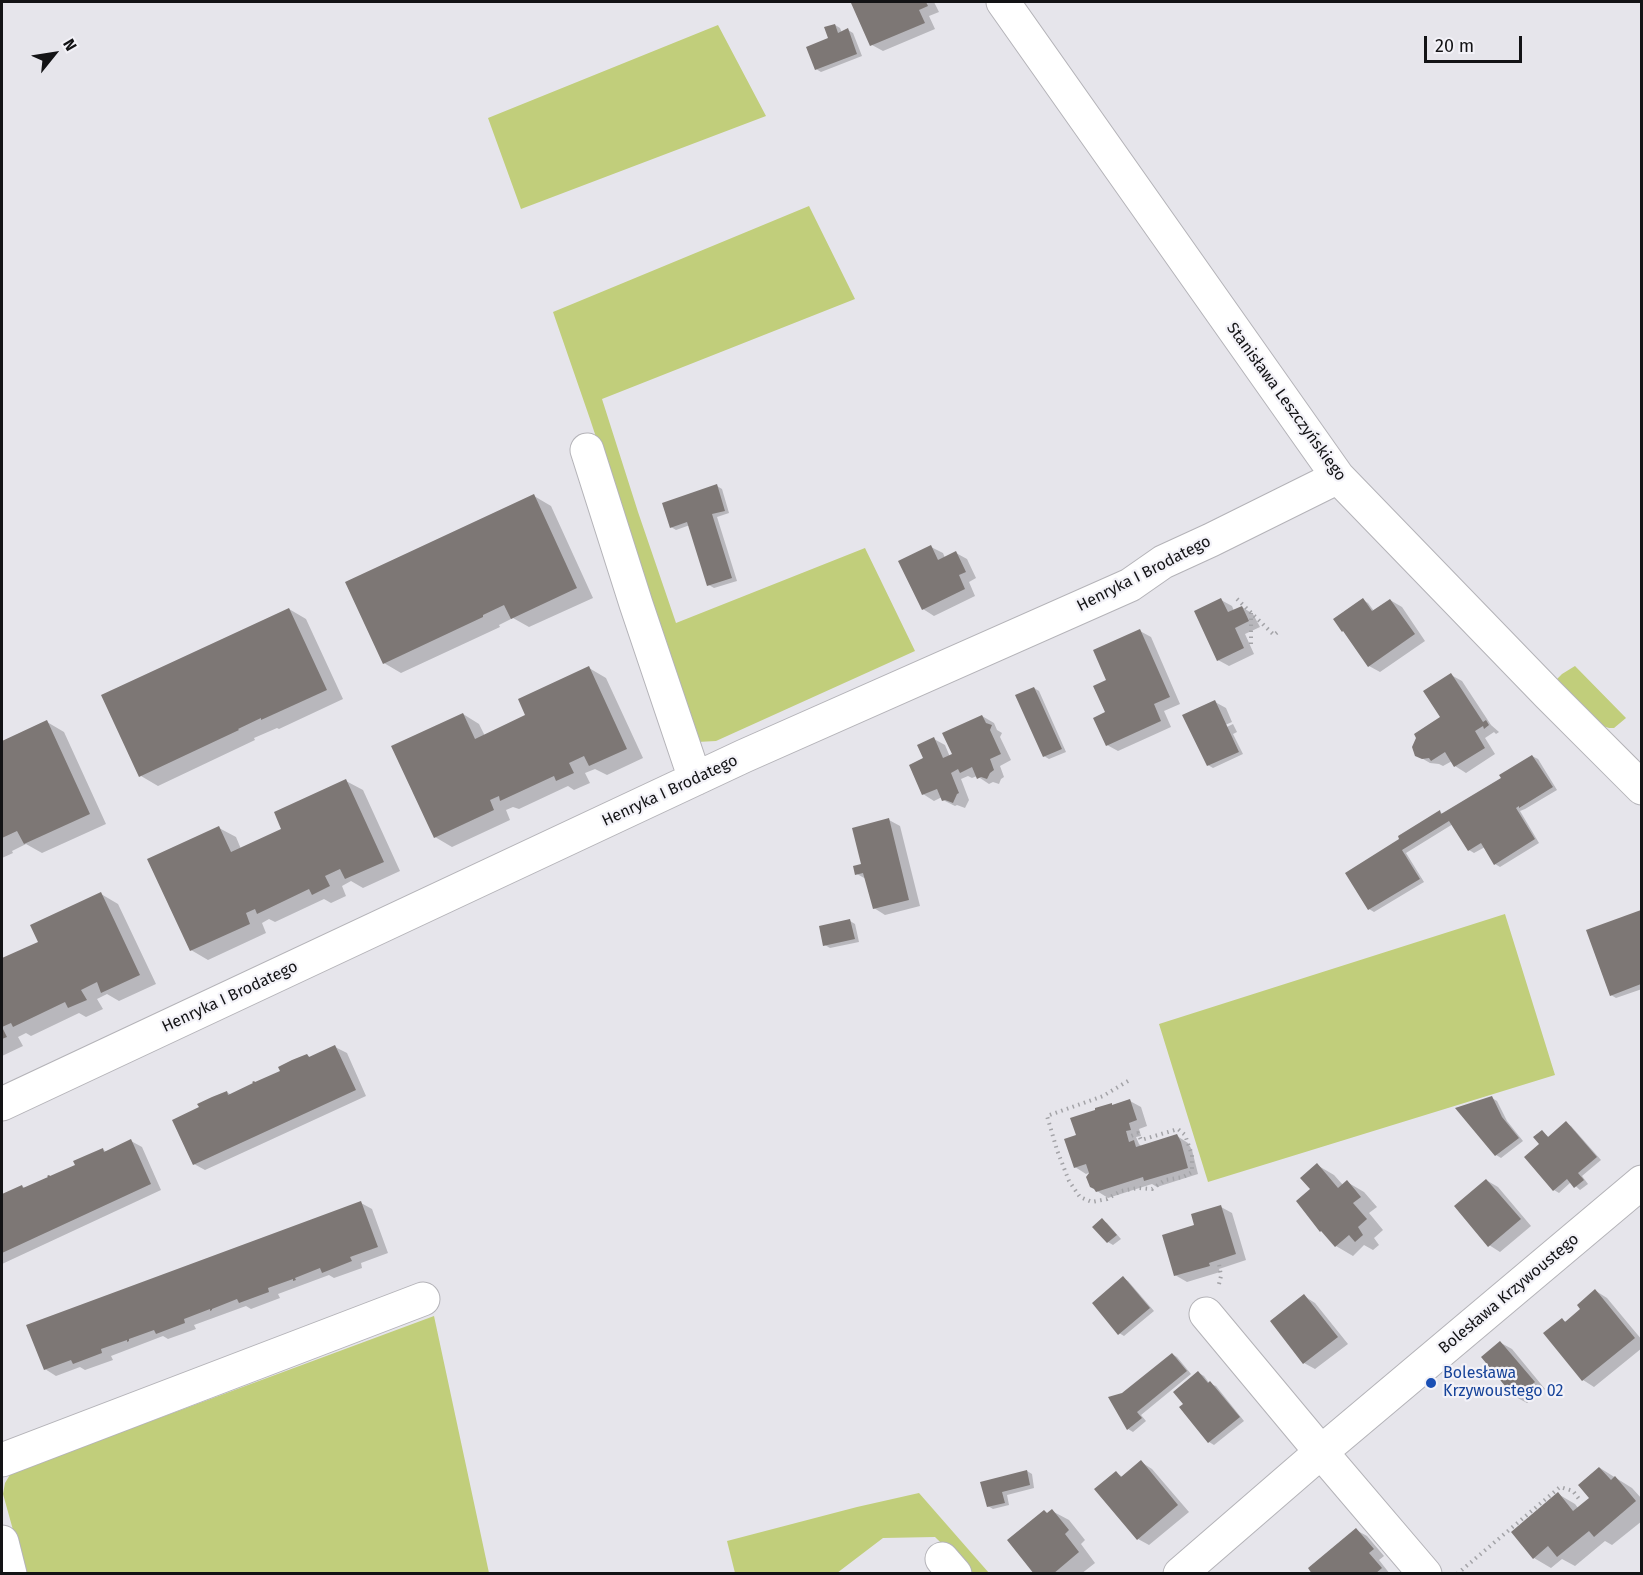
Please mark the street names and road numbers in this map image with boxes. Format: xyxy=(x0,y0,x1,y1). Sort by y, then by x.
street label: Stanisława Leszczyńskiego xyxy=(1222,319,1350,485)
street label: Henryka I Brodatego xyxy=(1074,532,1214,616)
street label: Henryka I Brodatego xyxy=(599,751,741,831)
street label: Henryka I Brodatego xyxy=(159,957,301,1037)
street label: Bolesława Krzywoustego xyxy=(1435,1230,1583,1358)

